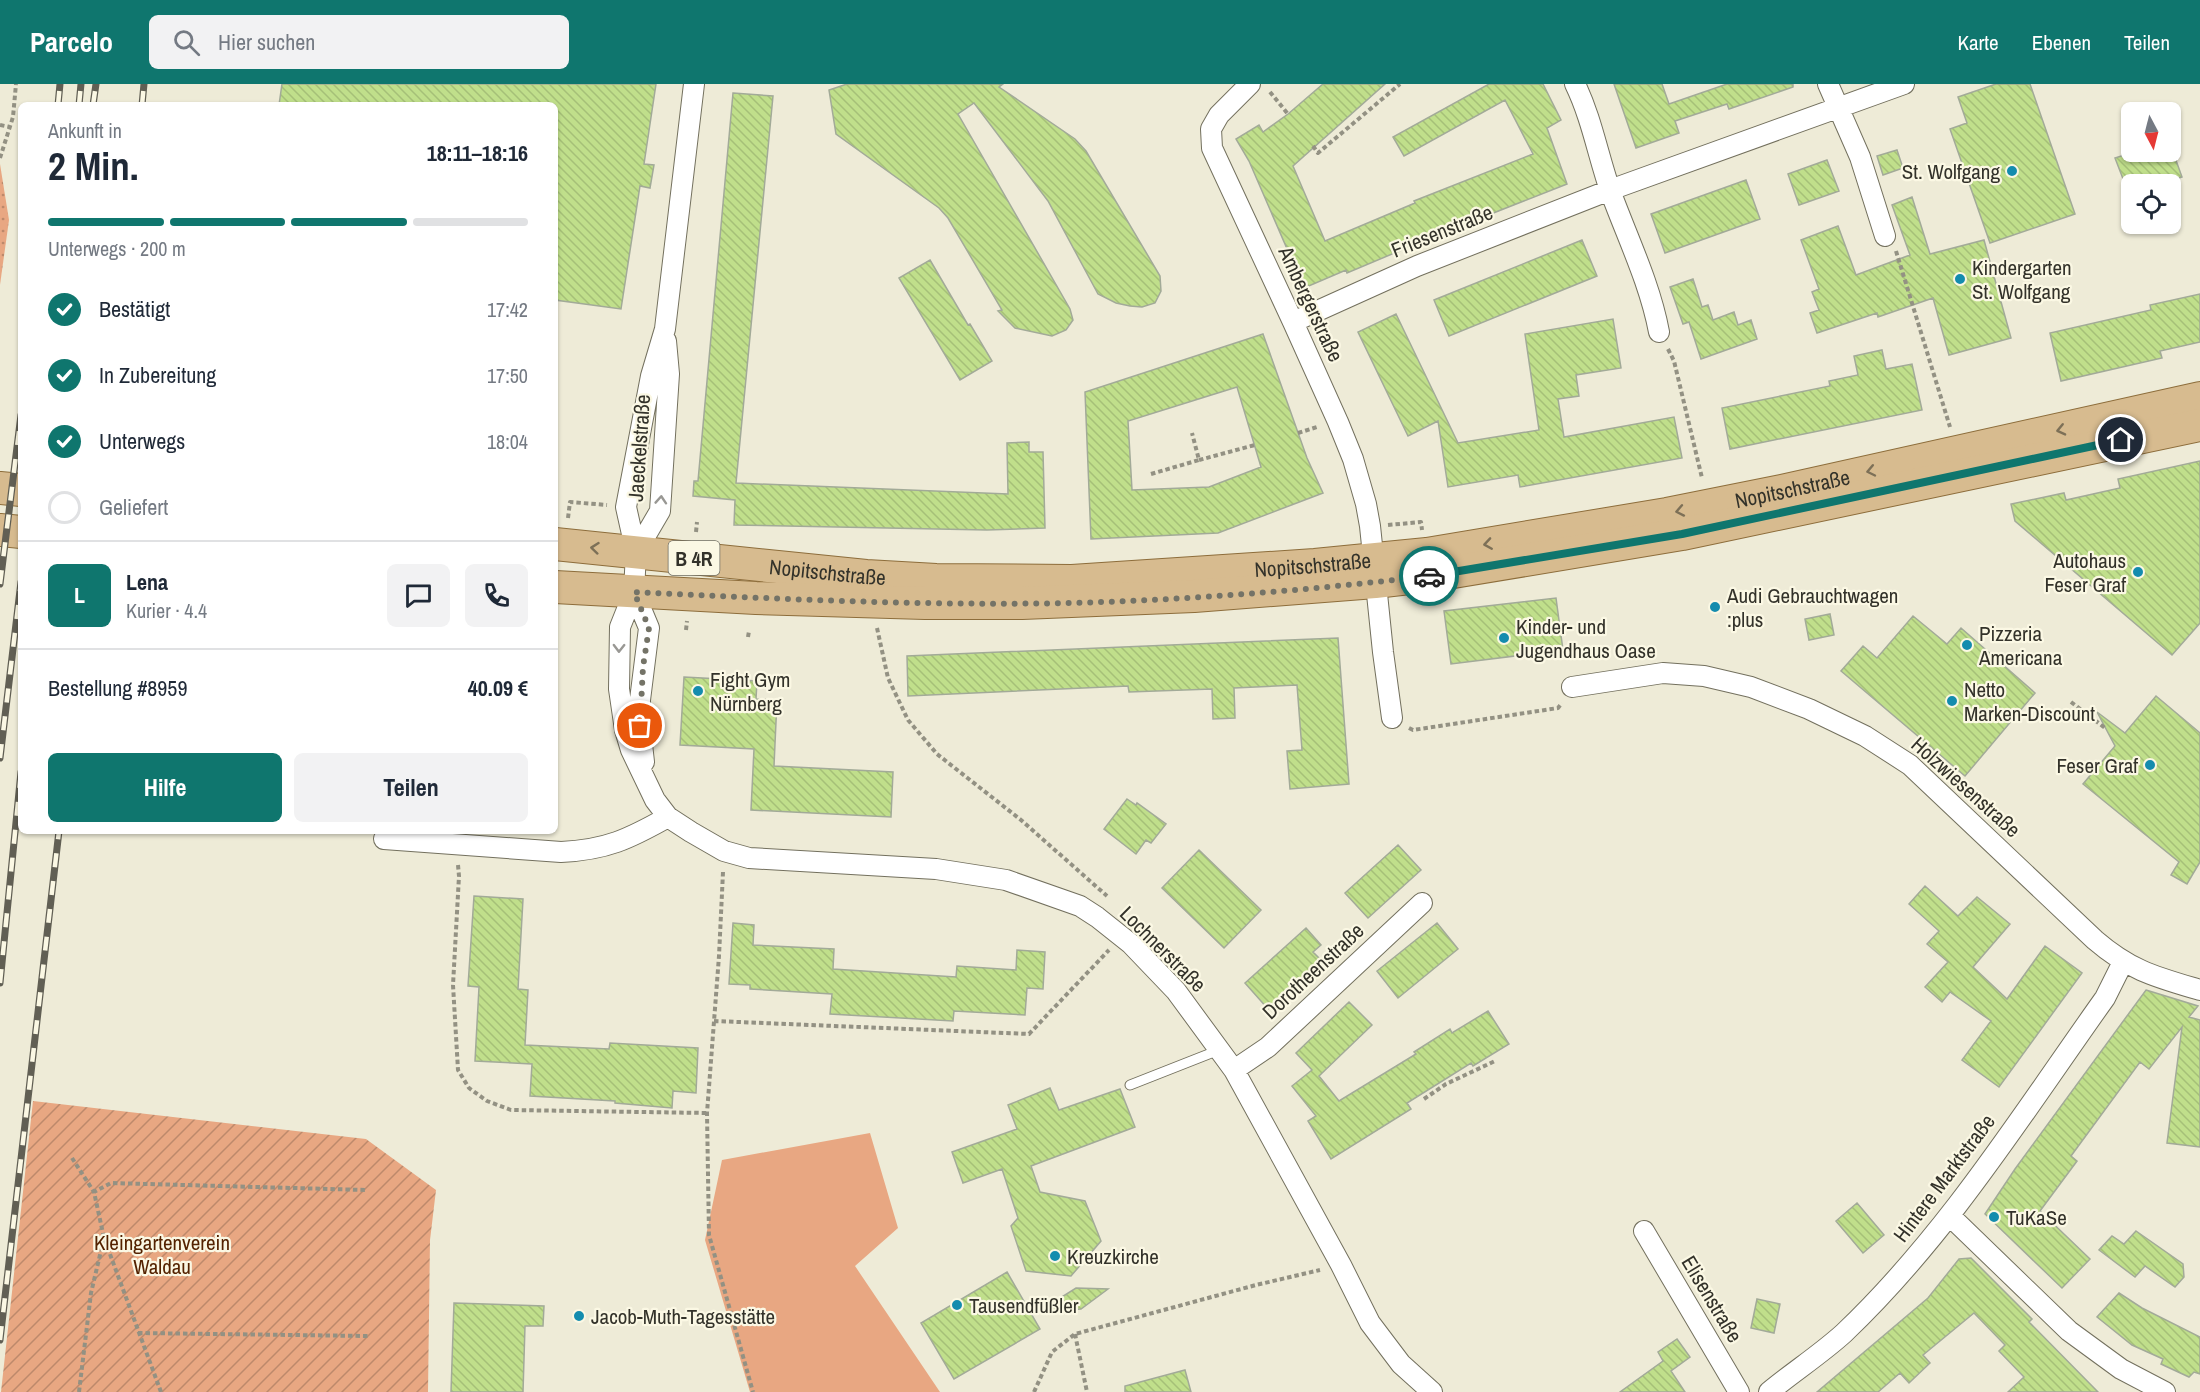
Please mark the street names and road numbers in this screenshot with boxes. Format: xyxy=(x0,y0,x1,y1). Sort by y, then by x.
street label: Friesenstraße xyxy=(1387,197,1497,265)
street label: Ambergerstraße xyxy=(1271,241,1350,367)
street label: Jaeckelstraße xyxy=(621,394,657,502)
street label: Nopitschstraße xyxy=(1732,462,1853,515)
road number: B 4R xyxy=(668,541,720,575)
street label: Nopitschstraße xyxy=(1253,545,1372,583)
street label: Nopitschstraße xyxy=(768,552,887,592)
street label: Holzwiesenstraße xyxy=(1905,730,2027,844)
street label: Lochnerstraße xyxy=(1113,899,1213,999)
street label: Dorotheenstraße xyxy=(1256,916,1370,1026)
street label: Hintere Marktstraße xyxy=(1886,1108,2002,1248)
street label: Elisenstraße xyxy=(1675,1250,1749,1348)

